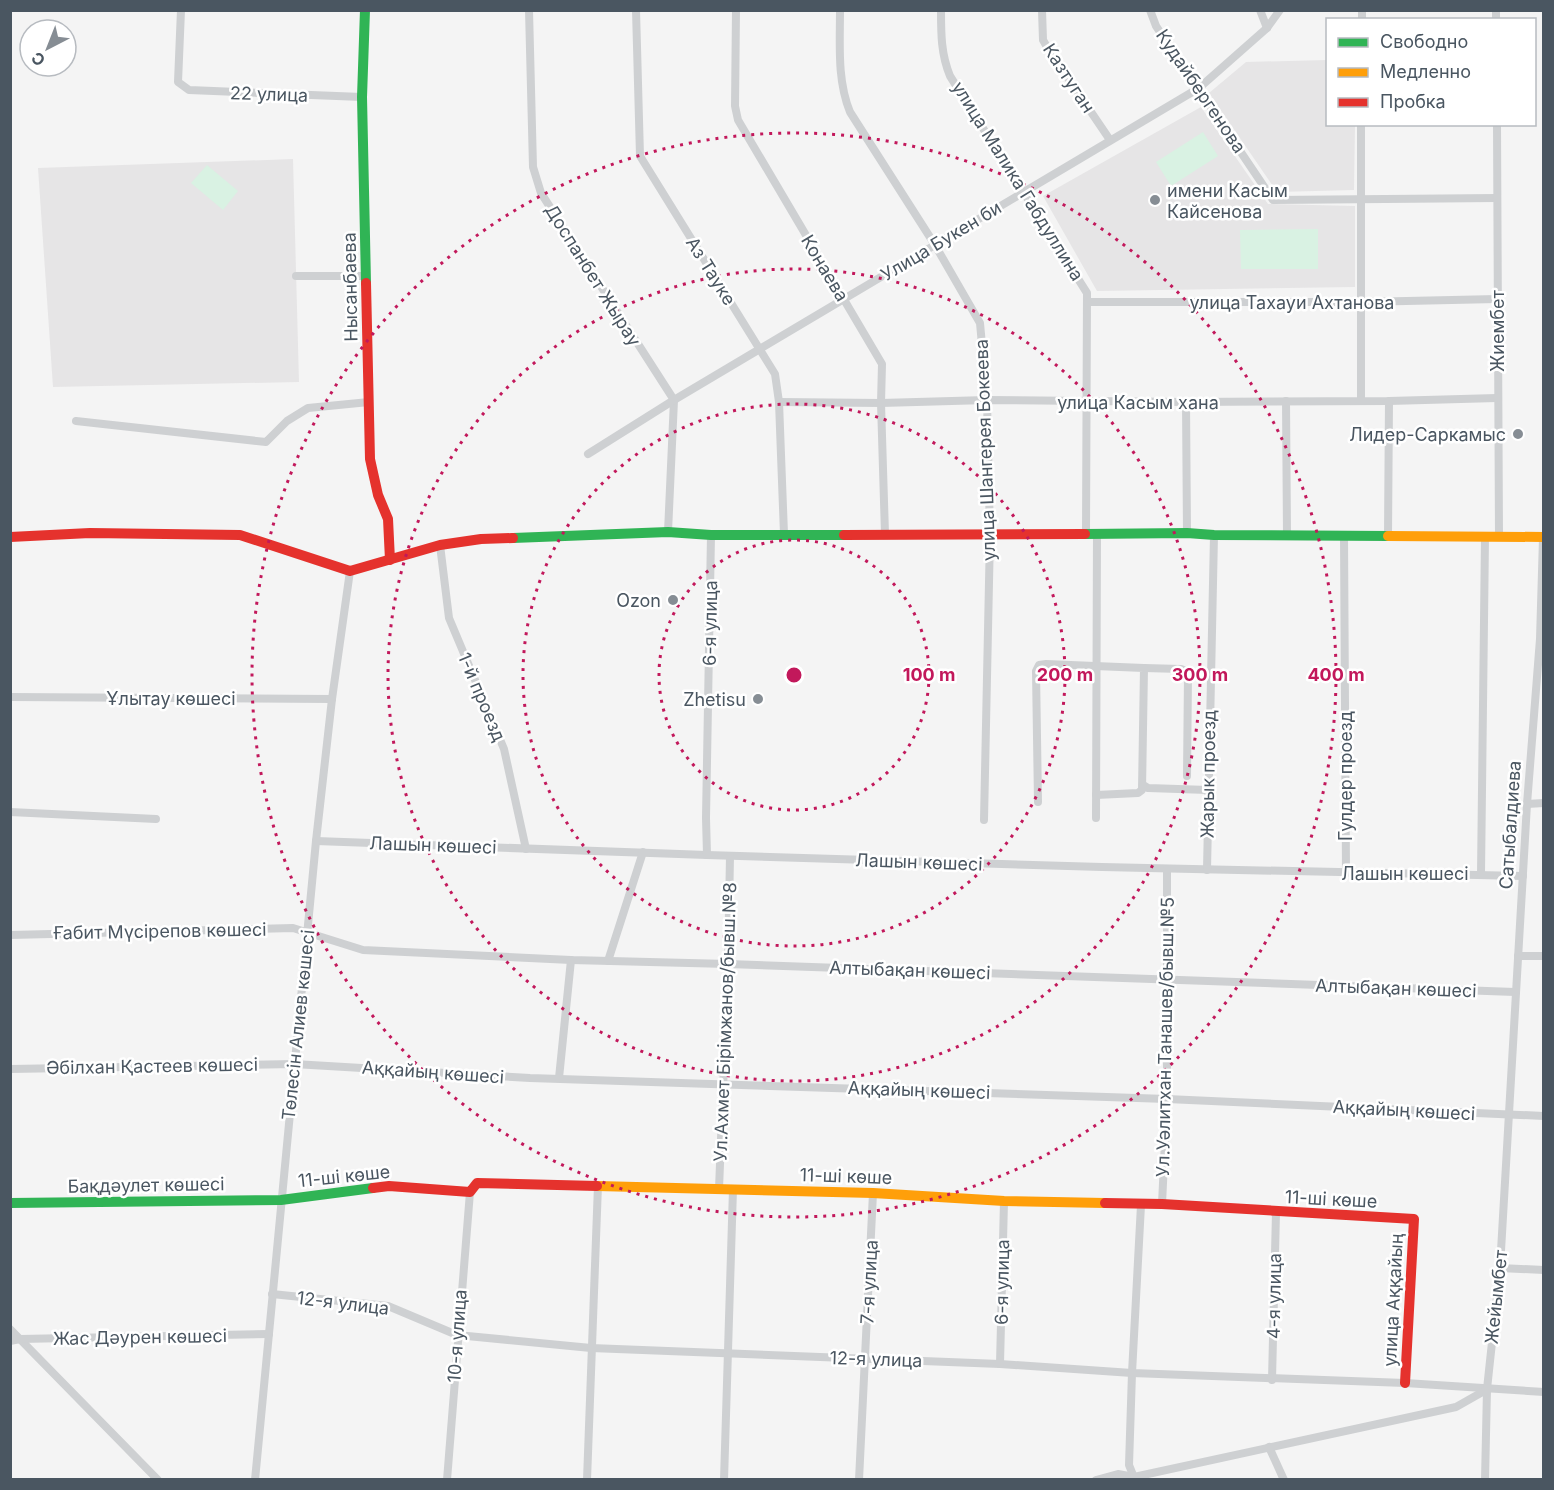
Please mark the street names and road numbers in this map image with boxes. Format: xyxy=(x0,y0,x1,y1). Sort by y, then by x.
street label: Кудайбергенова xyxy=(1152,25,1250,157)
street label: Казтуган xyxy=(1039,39,1099,117)
street label: улица Малика Габдуллина xyxy=(948,77,1088,285)
street label: 22 улица xyxy=(230,82,308,106)
street label: Улица Букен би xyxy=(877,197,1005,285)
street label: Доспанбет Жырау xyxy=(541,200,645,350)
street label: Конаева xyxy=(797,231,853,305)
street label: Нысанбаева xyxy=(339,232,361,342)
street label: Аз Тауке xyxy=(682,233,740,309)
street label: Жиембет xyxy=(1487,289,1508,372)
street label: улица Тахауи Ахтанова xyxy=(1190,292,1394,313)
street label: улица Шангерея Бокеева xyxy=(971,339,999,561)
street label: улица Касым хана xyxy=(1057,392,1219,413)
street label: 6-я улица xyxy=(699,580,721,666)
street label: 1-й проезд xyxy=(454,649,510,745)
street label: Ұлытау көшесi xyxy=(106,688,236,709)
street label: Жарык проезд xyxy=(1196,710,1220,838)
street label: Гулдер проезд xyxy=(1335,711,1356,841)
street label: Сатыбалдиева xyxy=(1495,760,1525,890)
street label: Лашын көшесі xyxy=(369,832,497,858)
street label: Лашын көшесі xyxy=(855,849,983,875)
street label: Лашын көшесі xyxy=(1341,863,1469,884)
street label: Ул.Ахмет Бірімжанов/бывш.№8 xyxy=(710,882,740,1162)
street label: Ул.Уәлитхан Танашев/бывш.№5 xyxy=(1152,897,1178,1177)
street label: Ғабит Мүсірепов көшесi xyxy=(52,919,267,943)
street label: Төлесін Алиев көшесі xyxy=(278,929,318,1121)
street label: Алтыбақан көшесі xyxy=(829,957,991,983)
street label: Алтыбақан көшесі xyxy=(1315,975,1477,1001)
street label: Әбілхан Қастеев көшесi xyxy=(46,1054,258,1078)
street label: Аққайың көшесі xyxy=(361,1057,505,1087)
street label: Аққайың көшесі xyxy=(847,1077,991,1103)
street label: Аққайың көшесі xyxy=(1332,1096,1476,1124)
street label: 11-ші көше xyxy=(297,1161,391,1191)
street label: 11-ші көше xyxy=(799,1164,893,1188)
street label: Бақдәулет көшесi xyxy=(67,1173,225,1197)
street label: 11-ші көше xyxy=(1284,1186,1378,1212)
street label: улица Аққайың xyxy=(1379,1233,1407,1367)
street label: 7-я улица xyxy=(856,1239,882,1325)
street label: 6-я улица xyxy=(991,1239,1013,1325)
street label: Жейымбет xyxy=(1481,1248,1511,1345)
street label: 4-я улица xyxy=(1263,1253,1285,1339)
street label: 12-я улица xyxy=(296,1287,390,1319)
street label: 10-я улица xyxy=(443,1289,471,1383)
street label: Жас Дәурен көшесі xyxy=(53,1325,227,1349)
street label: 12-я улица xyxy=(829,1347,923,1371)

